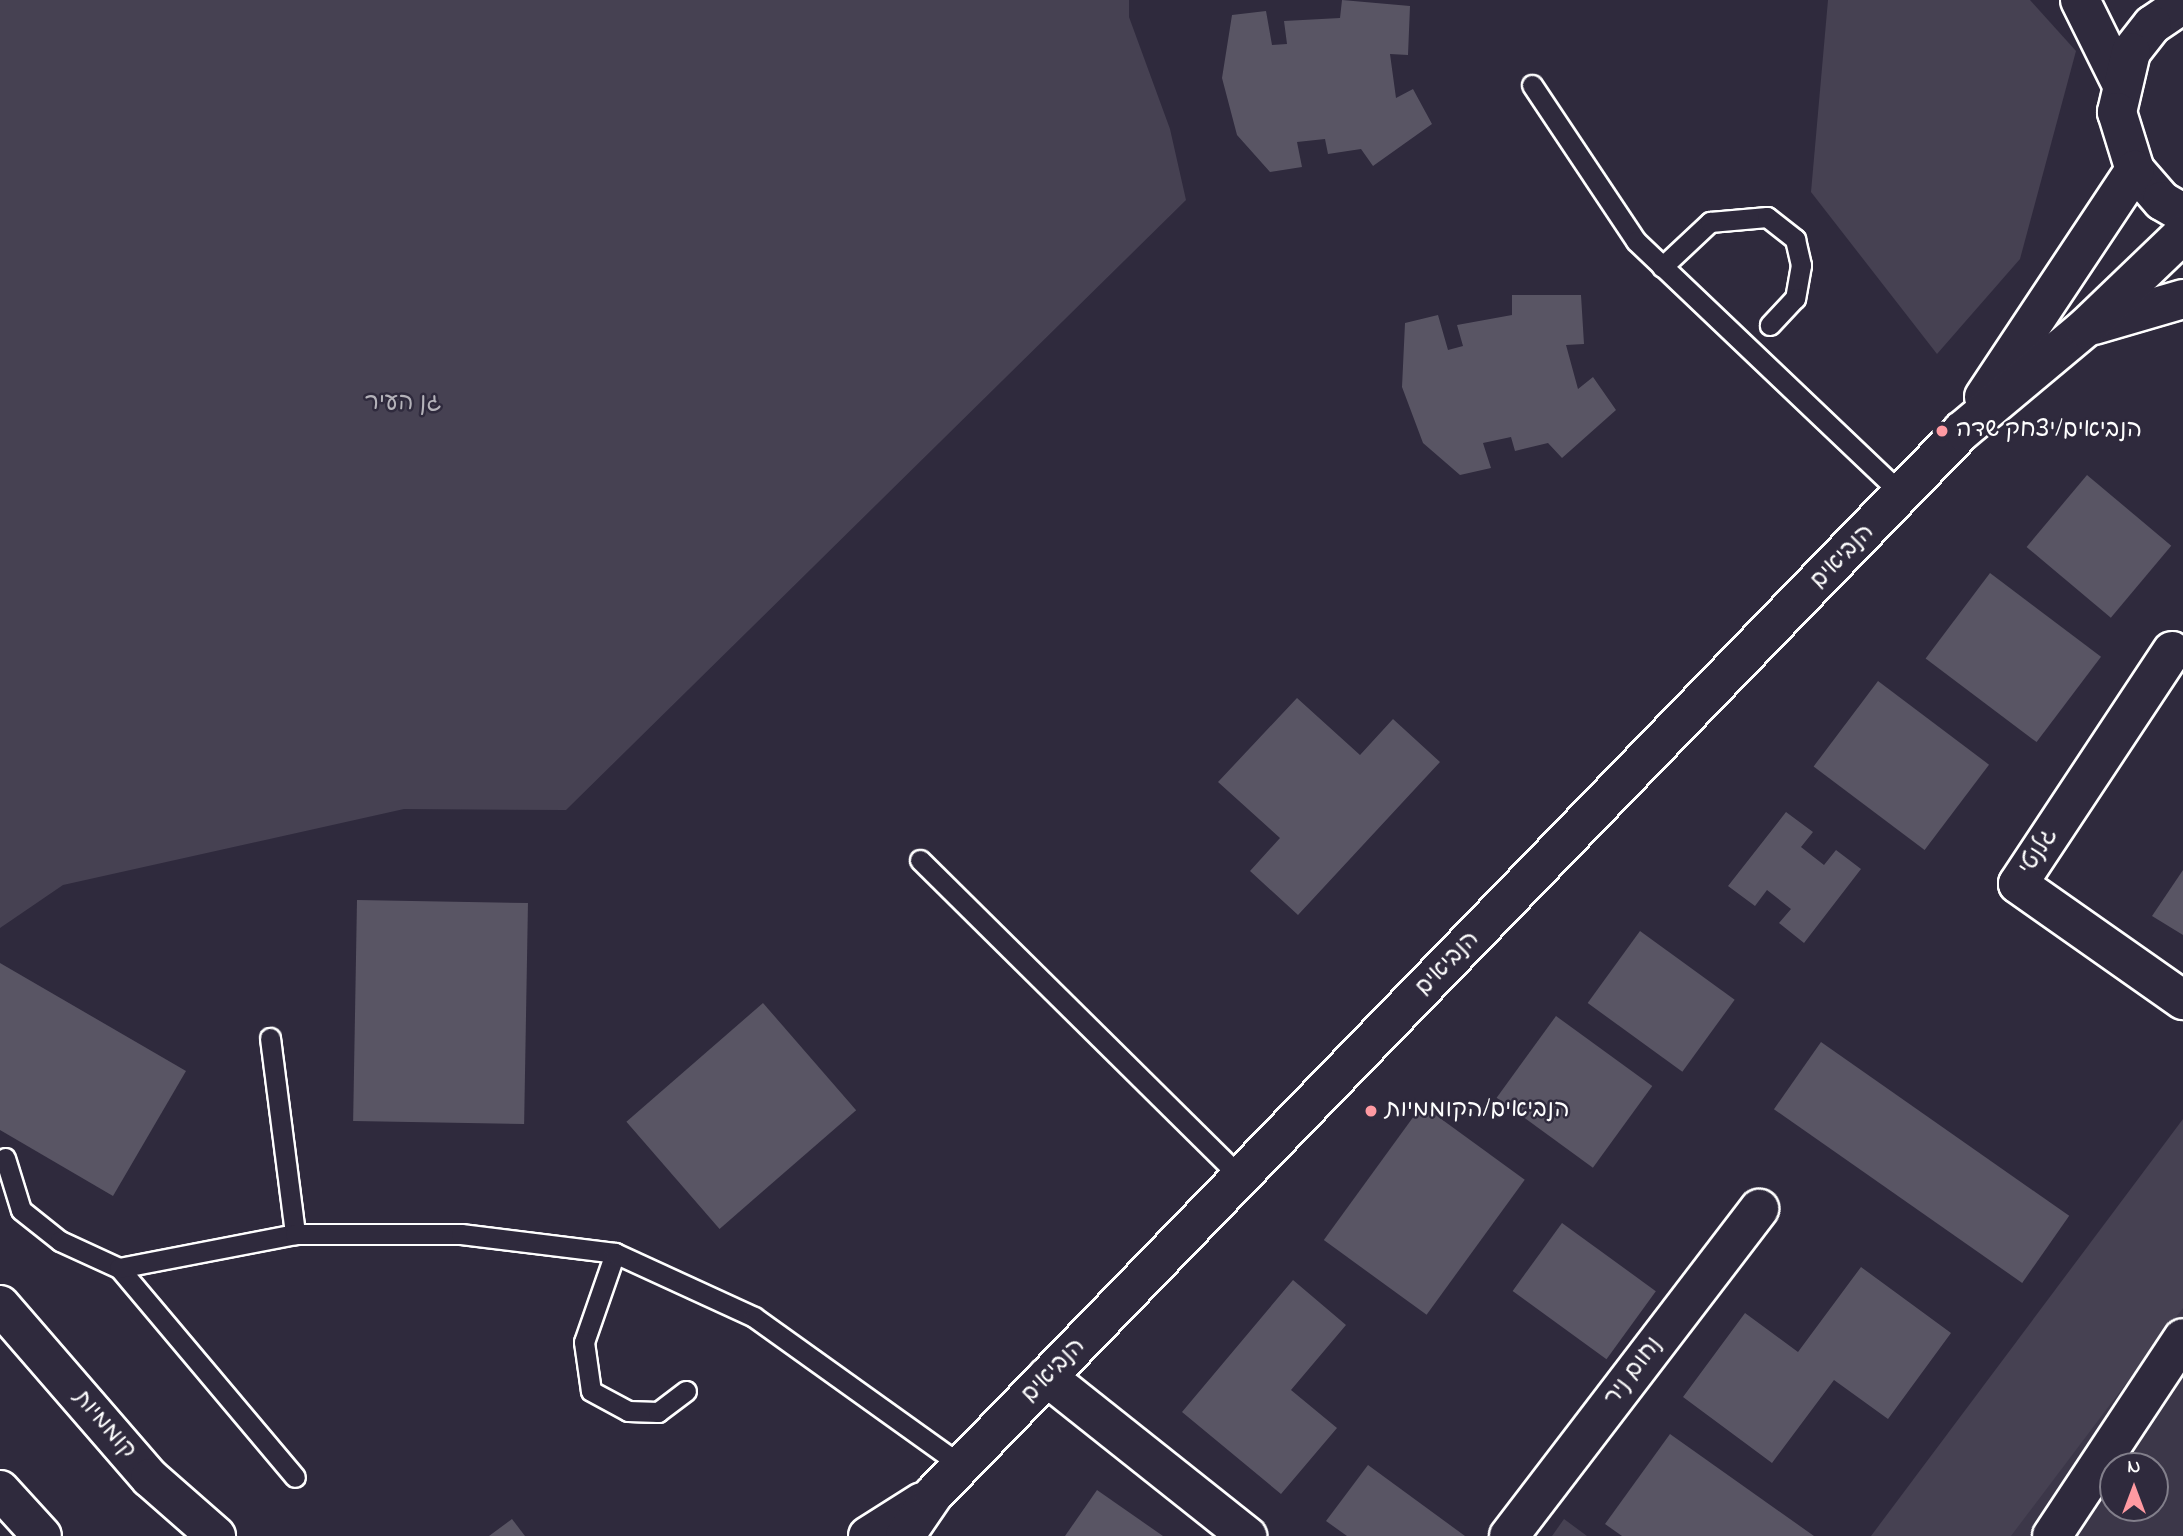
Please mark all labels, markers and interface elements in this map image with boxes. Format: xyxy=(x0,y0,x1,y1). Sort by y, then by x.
park label: גן העיר xyxy=(365,390,441,418)
place label: הנביאים/יצחק שדה xyxy=(1956,417,2142,445)
marker: הנביאים/יצחק שדה xyxy=(1934,423,1950,439)
street label: הנביאים xyxy=(1805,518,1881,596)
street label: גלנטי xyxy=(2013,823,2065,881)
street label: הנביאים xyxy=(1410,925,1486,1003)
place label: הנביאים/הקוממיות xyxy=(1385,1097,1570,1125)
marker: הנביאים/הקוממיות xyxy=(1363,1103,1379,1119)
street label: הנביאים xyxy=(1016,1332,1092,1410)
street label: נחום ניר xyxy=(1599,1332,1669,1412)
street label: קוממיות xyxy=(66,1385,142,1465)
north arrow xyxy=(2099,1452,2169,1522)
text: N xyxy=(2128,1454,2140,1481)

